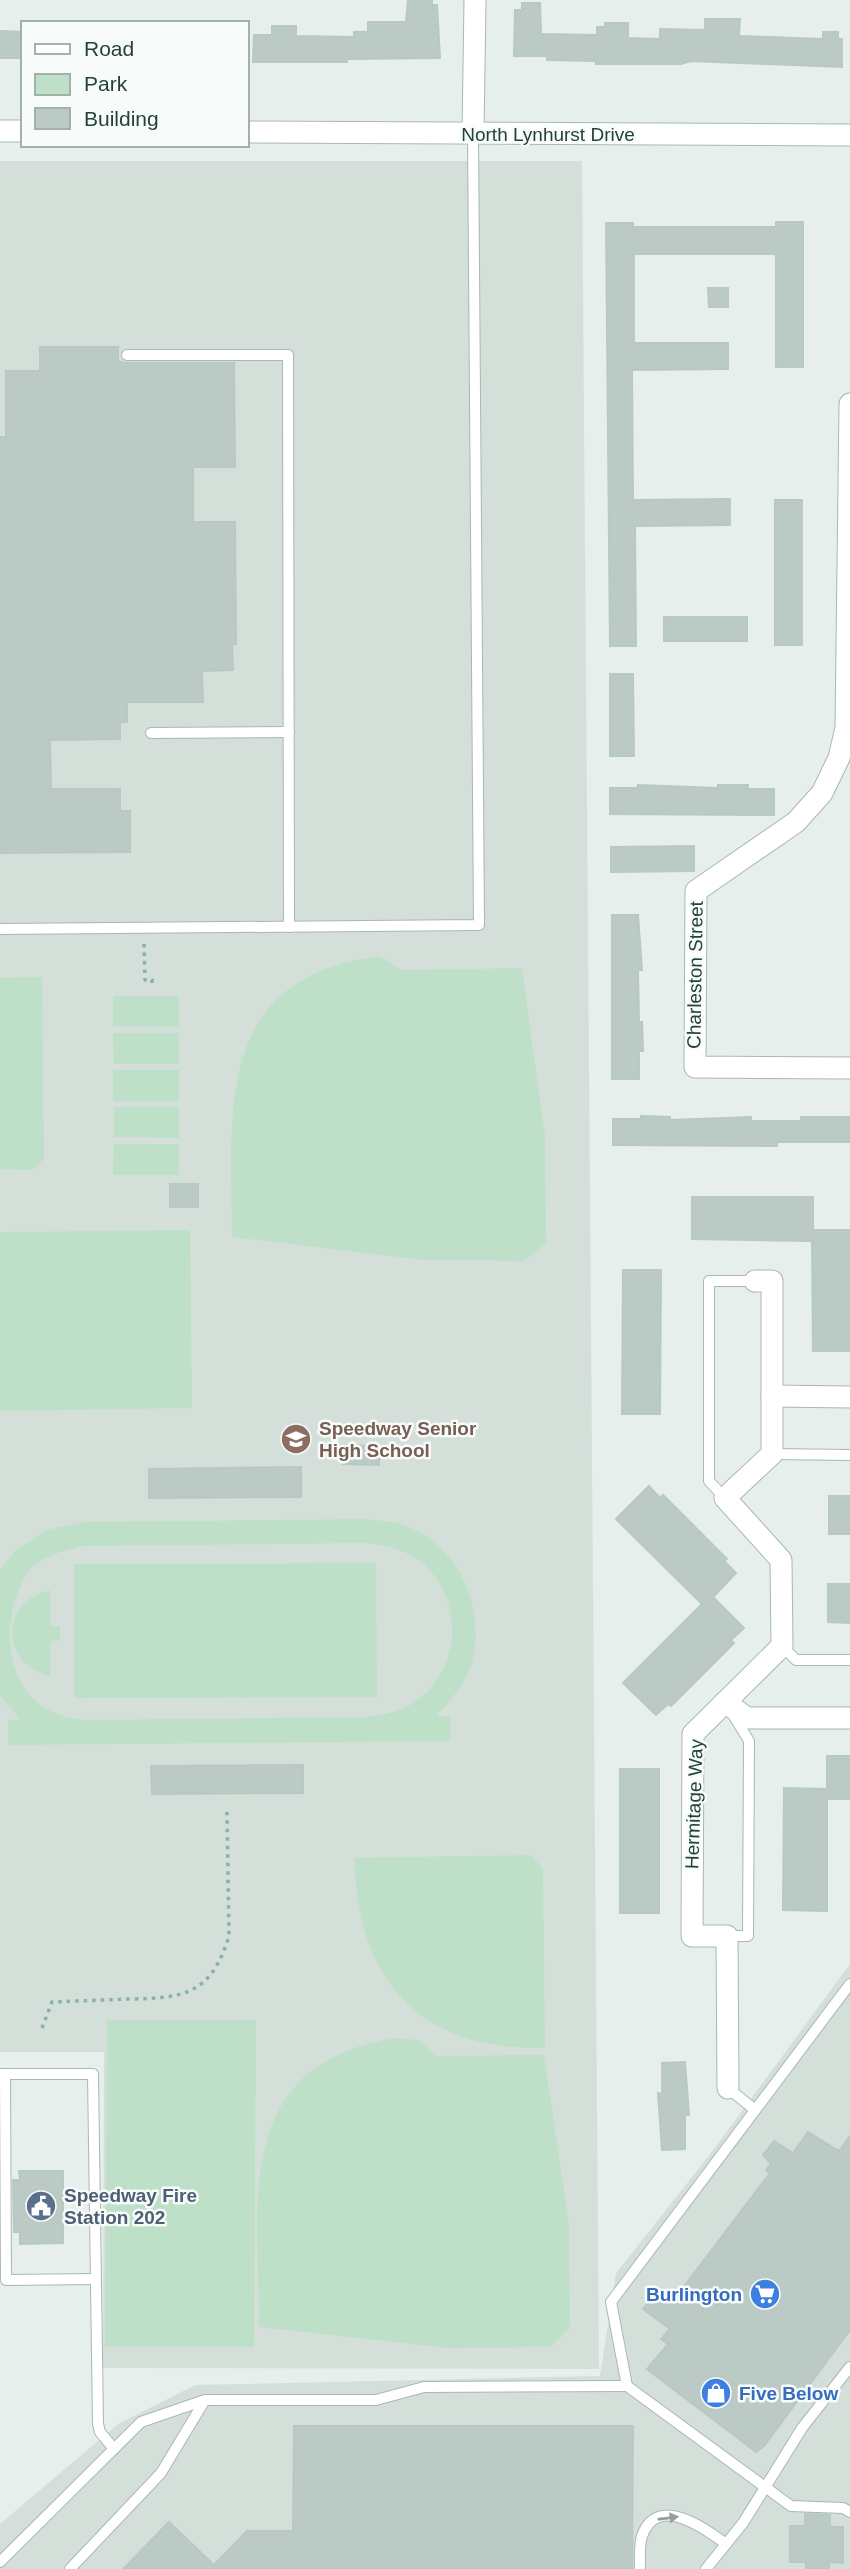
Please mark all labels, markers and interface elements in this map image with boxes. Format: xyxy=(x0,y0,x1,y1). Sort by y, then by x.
legend xyxy=(21,21,248,147)
text: Road xyxy=(84,37,134,60)
text: Park xyxy=(84,72,128,95)
text: Building xyxy=(84,107,159,130)
street label: North Lynhurst Drive xyxy=(461,124,635,145)
street label: Charleston Street xyxy=(683,900,707,1049)
place label: Speedway Senior High School xyxy=(319,1418,477,1461)
school or university icon: Speedway Senior High School xyxy=(279,1422,313,1456)
street label: Hermitage Way xyxy=(681,1738,707,1869)
place label: Speedway Fire Station 202 xyxy=(64,2185,197,2228)
public building icon: Speedway Fire Station 202 xyxy=(24,2189,58,2223)
supermarket icon: Burlington xyxy=(748,2277,782,2311)
place label: Burlington xyxy=(646,2284,742,2305)
shop icon: Five Below xyxy=(699,2376,733,2410)
place label: Five Below xyxy=(739,2383,838,2404)
one-way arrow xyxy=(657,2513,679,2524)

